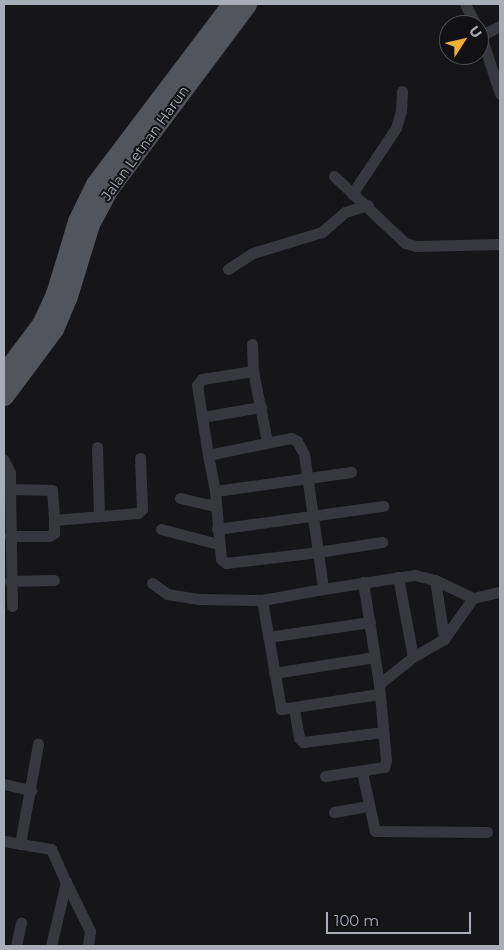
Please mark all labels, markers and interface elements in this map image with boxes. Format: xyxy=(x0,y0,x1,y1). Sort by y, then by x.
north arrow xyxy=(439,15,489,65)
text: U xyxy=(465,22,486,42)
street label: Jalan Letnan Harun xyxy=(98,82,192,204)
scale bar xyxy=(329,902,474,934)
text: 100 m xyxy=(334,911,379,930)

